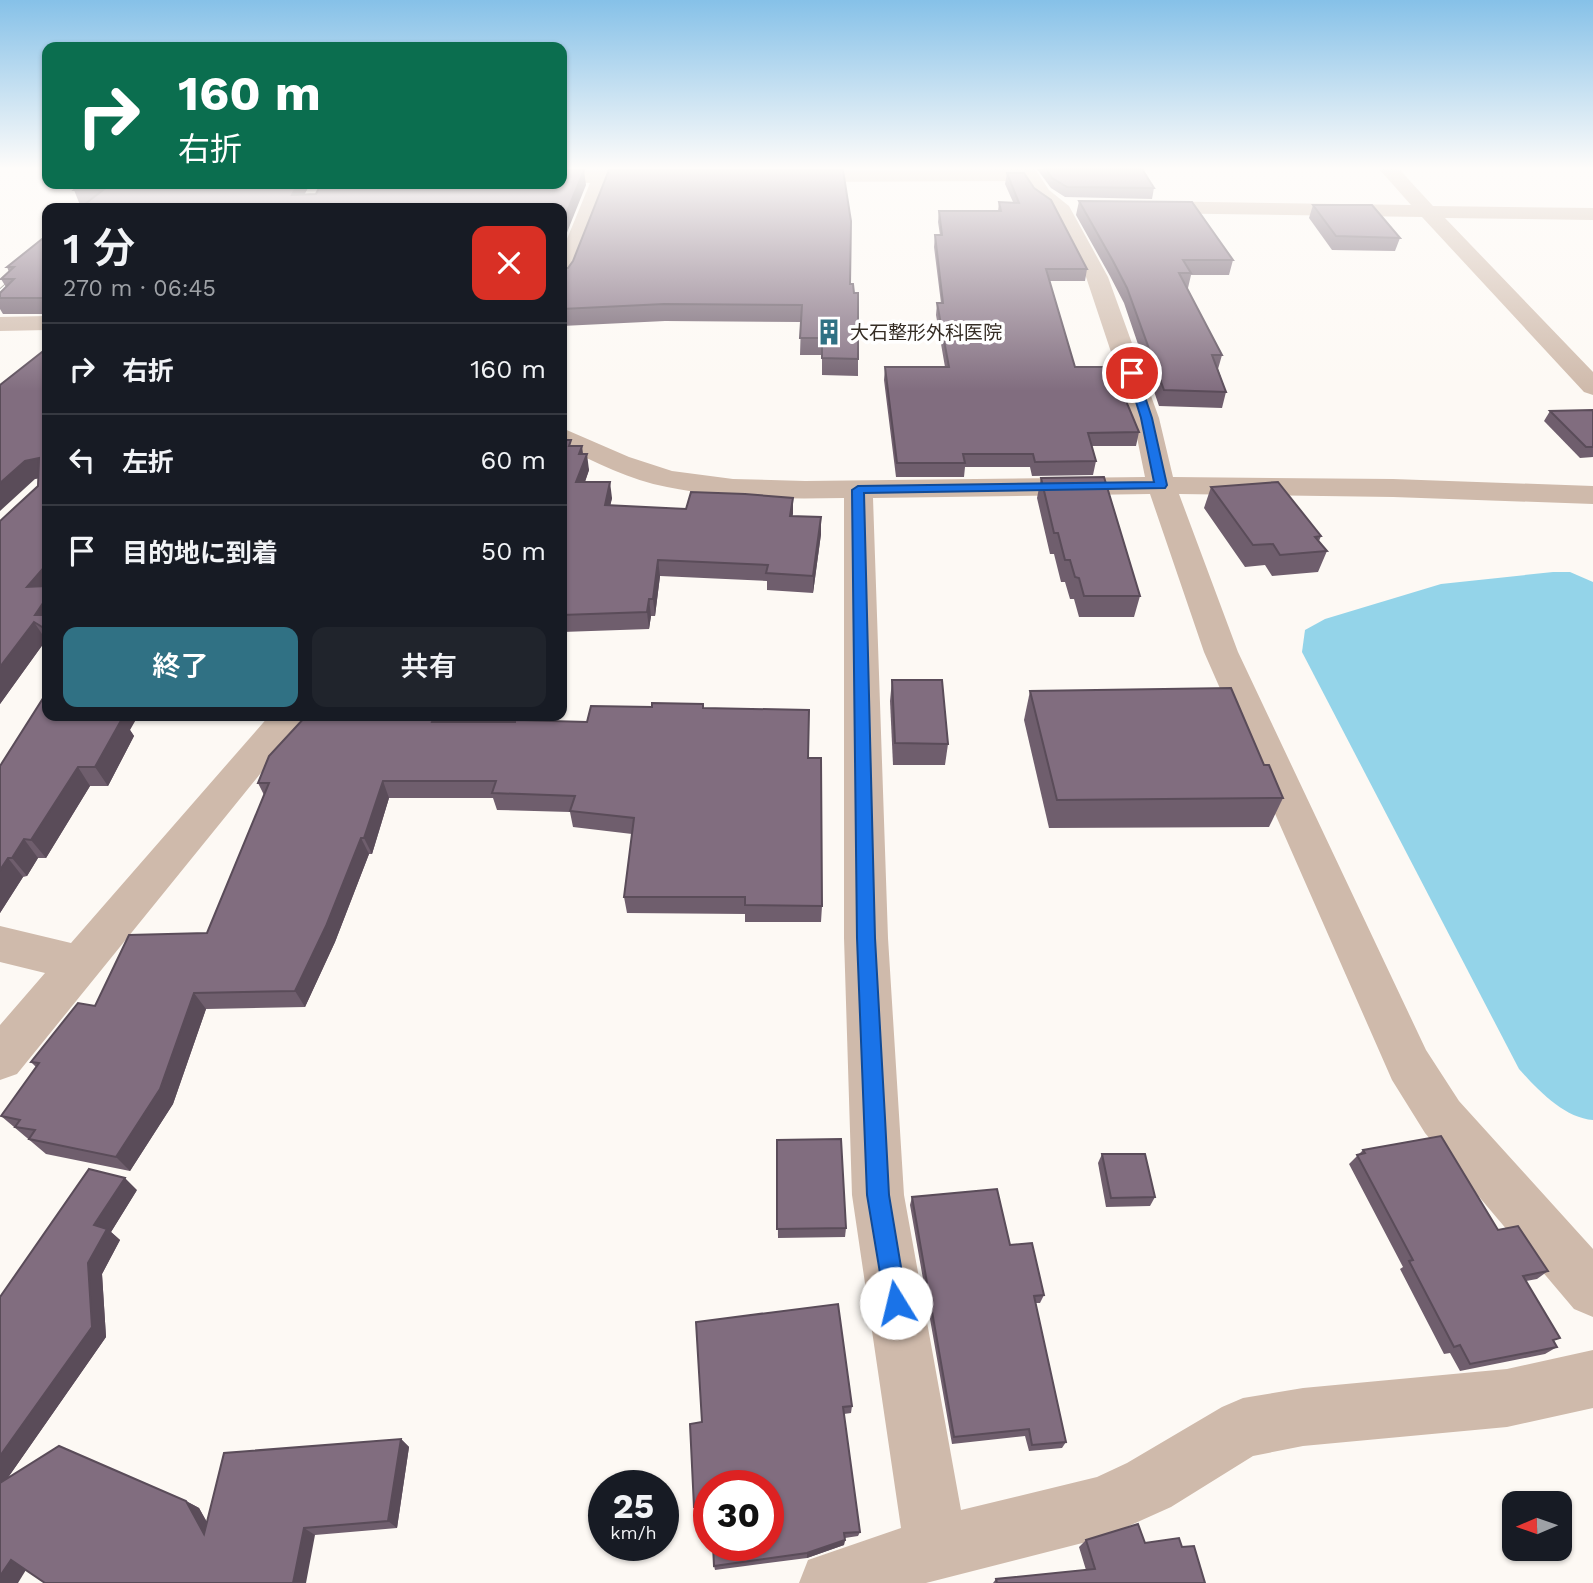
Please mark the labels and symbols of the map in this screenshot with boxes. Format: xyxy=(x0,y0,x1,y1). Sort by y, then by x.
building icon: 大石整形外科医院 xyxy=(814,317,844,347)
place label: 大石整形外科医院 xyxy=(850,321,1002,344)
pin xyxy=(1102,343,1162,403)
position arrow xyxy=(859,1266,933,1340)
speed limit sign: 30 xyxy=(693,1470,784,1561)
north arrow xyxy=(1502,1491,1572,1561)

